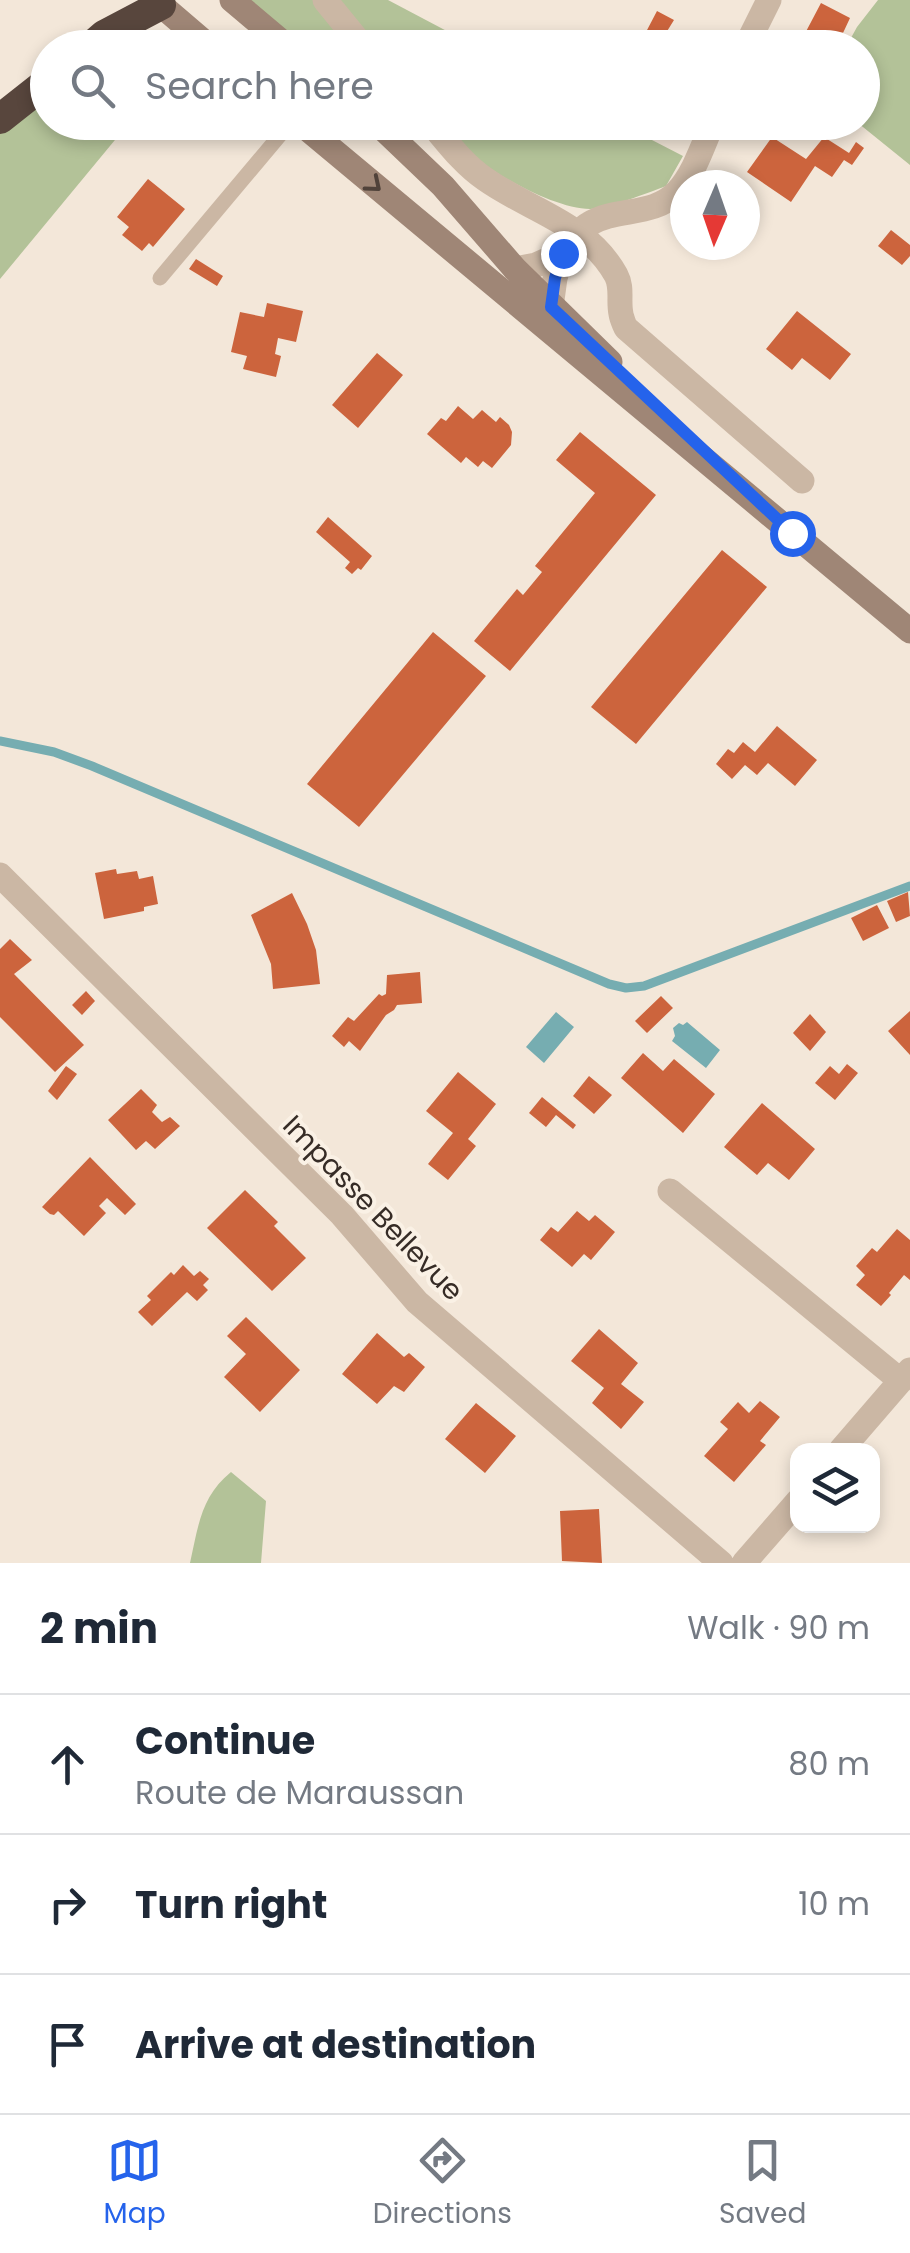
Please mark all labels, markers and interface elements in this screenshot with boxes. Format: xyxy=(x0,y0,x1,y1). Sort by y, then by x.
search box xyxy=(30,30,880,140)
icon: search xyxy=(65,58,120,113)
text: Search here xyxy=(145,59,374,112)
north arrow xyxy=(670,170,760,260)
one-way arrow xyxy=(362,174,380,192)
route end xyxy=(541,231,587,277)
route start xyxy=(770,511,816,557)
street label: Impasse Bellevue xyxy=(274,1107,472,1309)
map controls xyxy=(790,1443,880,1533)
button: layers xyxy=(790,1443,880,1533)
text: 2 min xyxy=(40,1599,158,1658)
text: Walk · 90 m xyxy=(687,1605,870,1650)
text: Continue xyxy=(135,1714,315,1767)
icon: ahead xyxy=(40,1737,95,1792)
text: 80 m xyxy=(788,1741,870,1786)
text: Route de Maraussan xyxy=(135,1770,464,1815)
icon: right xyxy=(40,1877,95,1932)
text: Turn right xyxy=(135,1878,327,1931)
text: 10 m xyxy=(798,1881,870,1926)
icon: arrive xyxy=(40,2017,95,2072)
text: Arrive at destination xyxy=(135,2018,536,2071)
tab: Map xyxy=(104,2133,166,2235)
tab: Directions xyxy=(373,2133,512,2235)
tab: Saved xyxy=(719,2133,806,2235)

